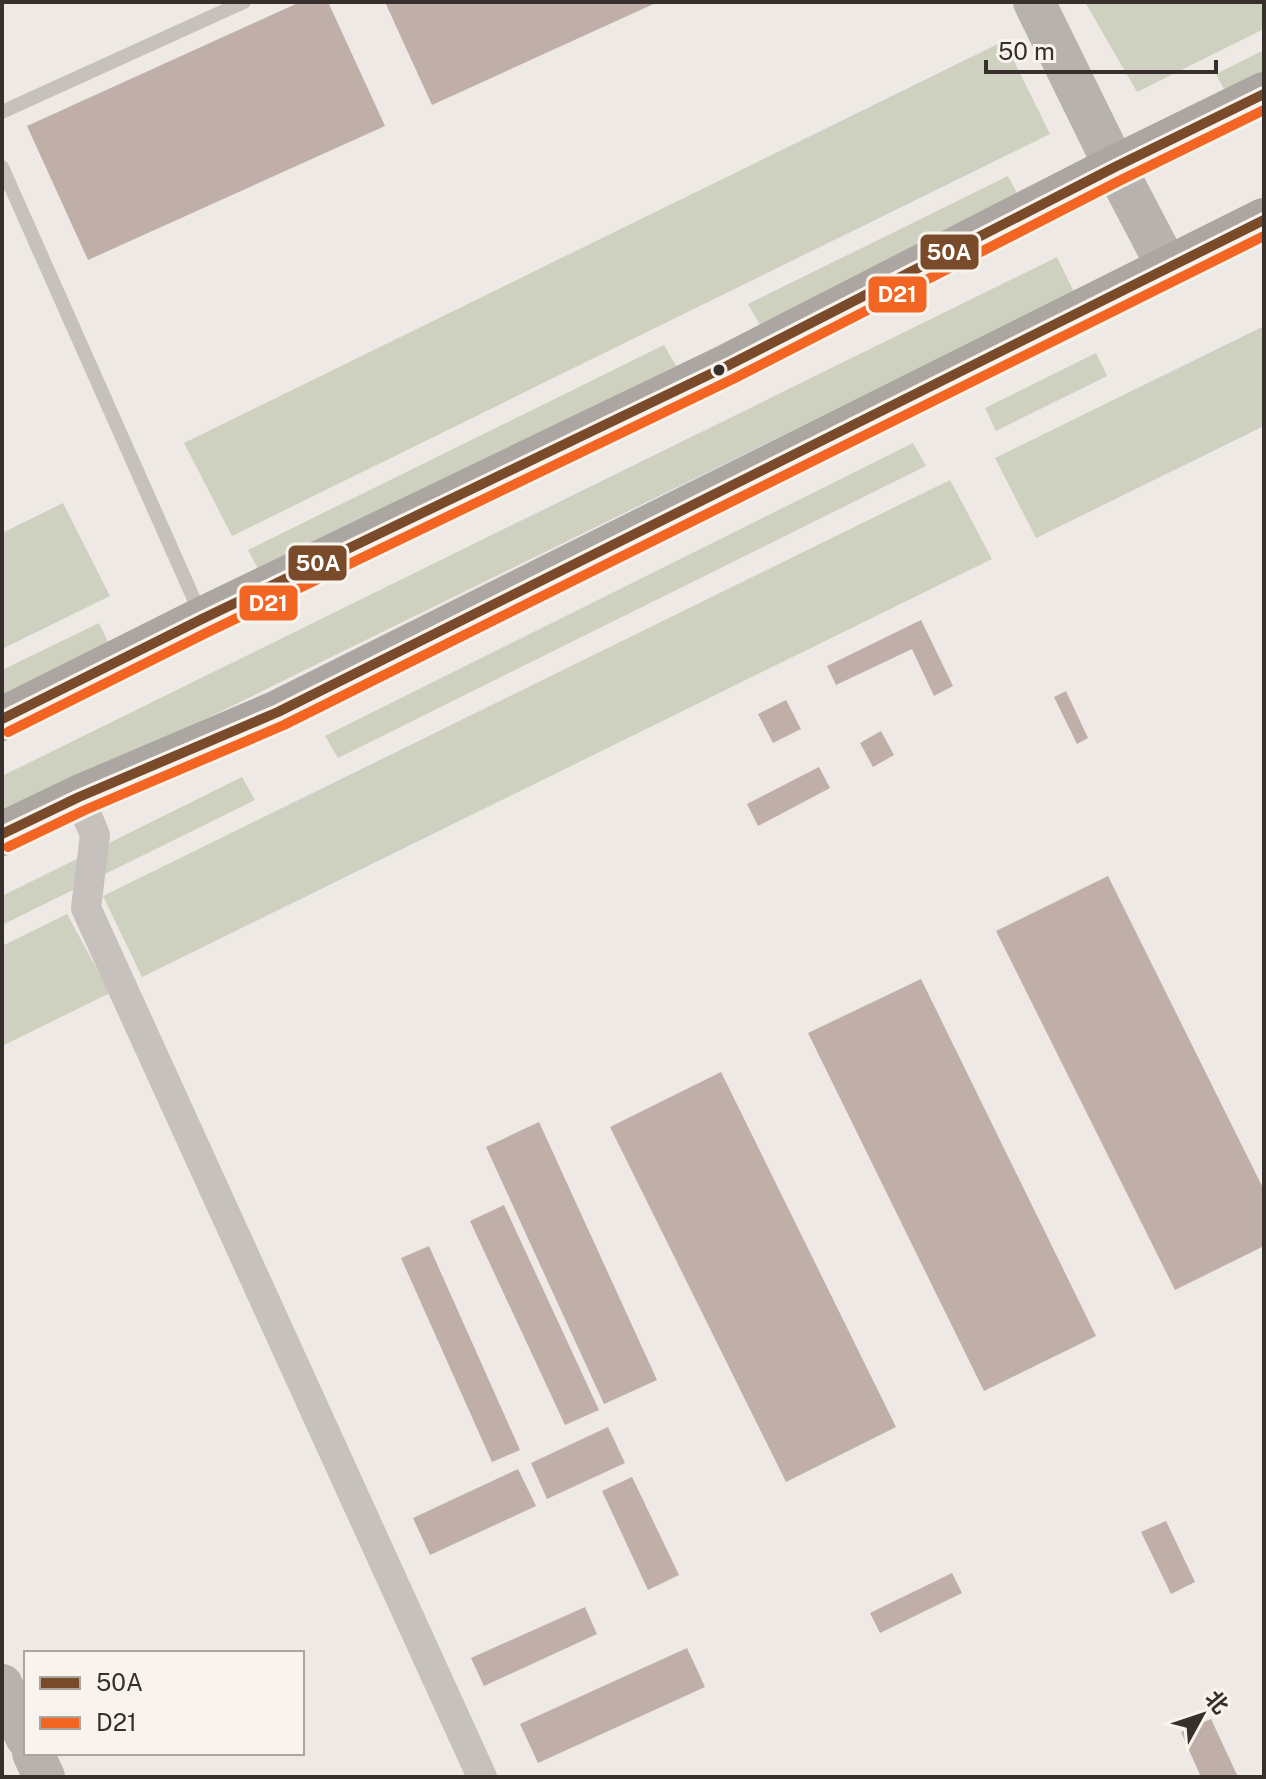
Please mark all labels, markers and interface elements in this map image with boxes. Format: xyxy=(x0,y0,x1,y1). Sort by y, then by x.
scale bar xyxy=(986,24,1216,74)
text: 50 m xyxy=(998,37,1055,65)
line badge: 50A xyxy=(919,233,980,271)
text: 50A xyxy=(926,239,972,265)
line badge: D21 xyxy=(867,275,928,314)
text: D21 xyxy=(877,281,917,307)
unlabelled marker xyxy=(711,362,727,378)
line badge: 50A xyxy=(287,544,348,582)
text: 50A xyxy=(295,550,341,576)
line badge: D21 xyxy=(238,584,299,622)
text: D21 xyxy=(248,590,288,616)
legend xyxy=(24,1651,304,1755)
text: 50A xyxy=(96,1668,143,1696)
north arrow xyxy=(1162,1675,1242,1755)
text: 北 xyxy=(1200,1685,1234,1719)
text: D21 xyxy=(96,1708,137,1736)

